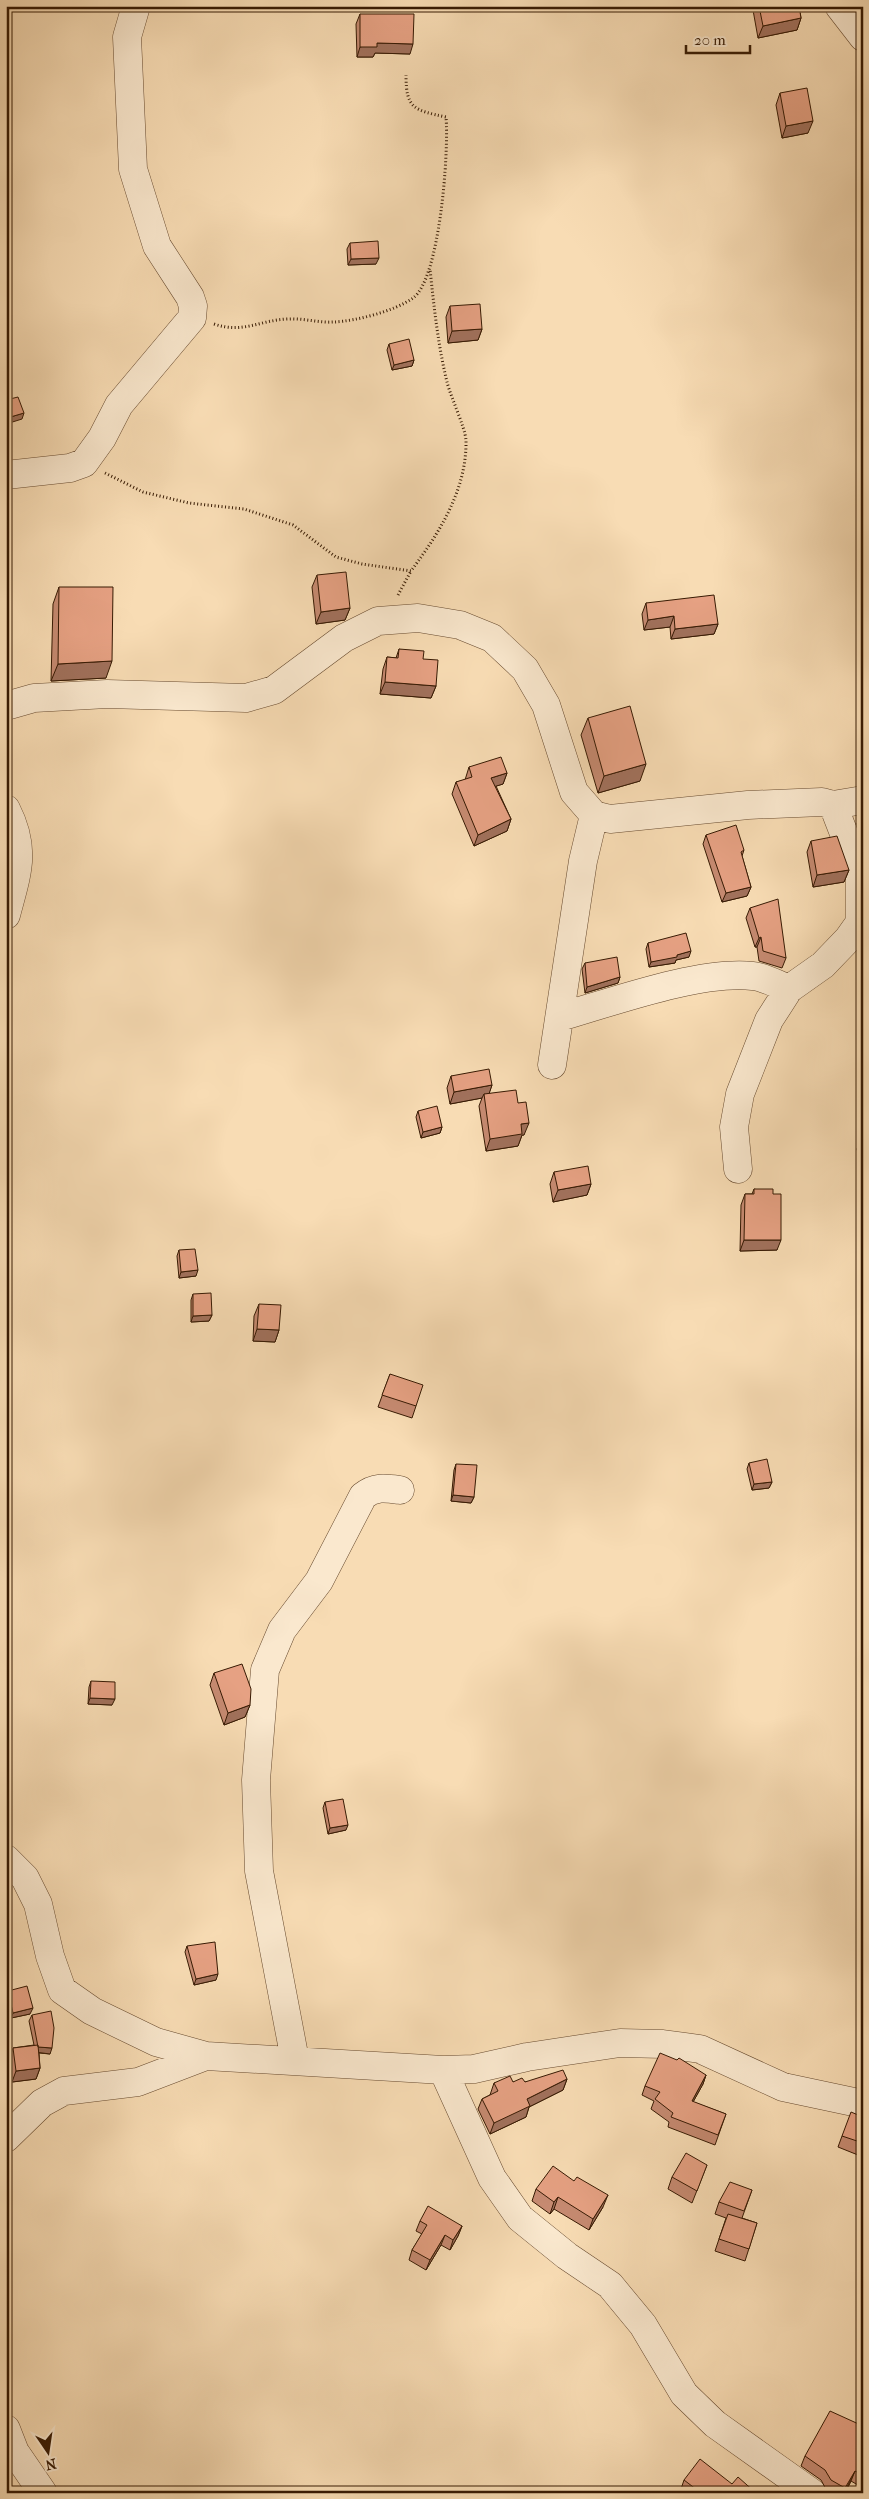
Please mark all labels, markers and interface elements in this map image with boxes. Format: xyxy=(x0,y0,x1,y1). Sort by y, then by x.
scale bar xyxy=(686,22,750,54)
text: 20 m xyxy=(694,31,726,49)
north arrow xyxy=(22,2426,72,2476)
text: N xyxy=(43,2455,58,2474)

